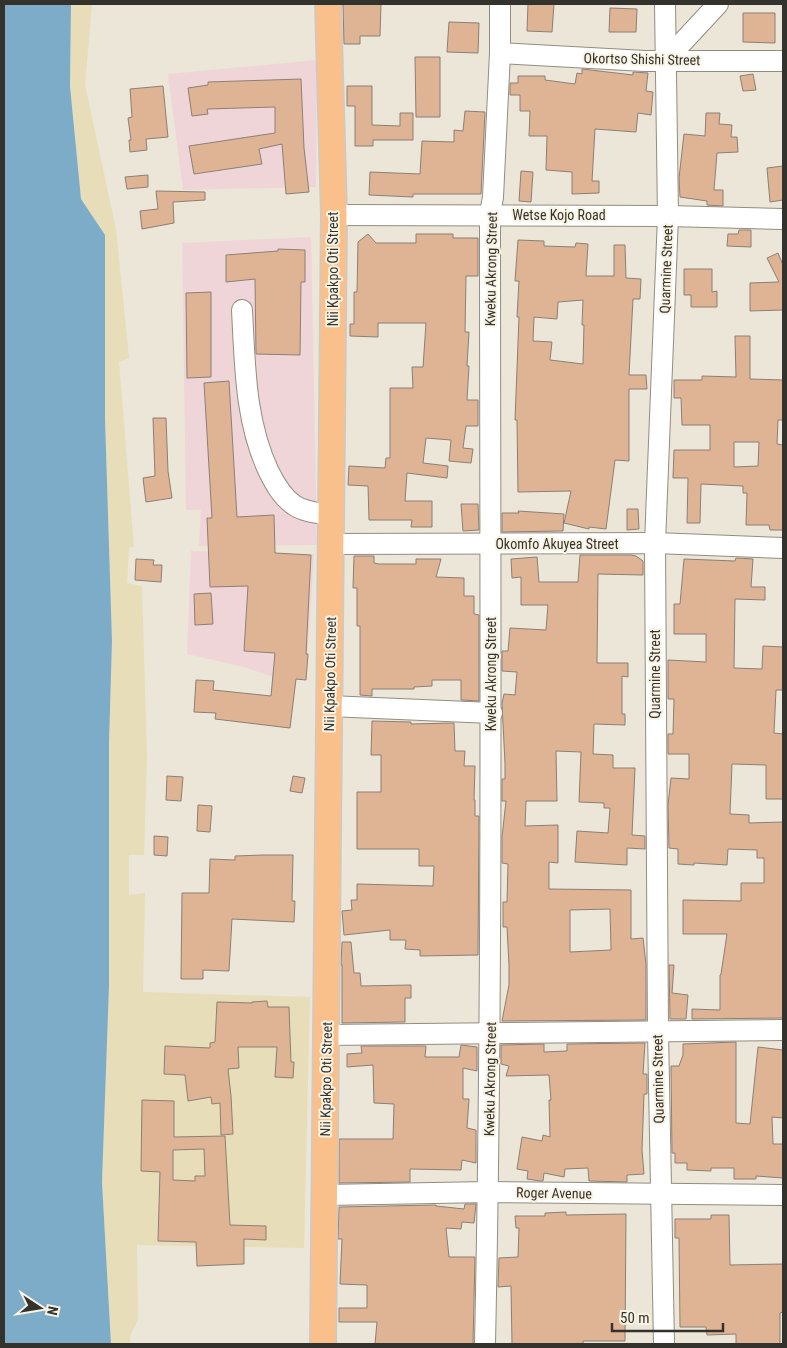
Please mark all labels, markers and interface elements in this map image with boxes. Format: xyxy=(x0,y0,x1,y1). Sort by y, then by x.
street label: Okortso Shishi Street xyxy=(583,50,701,68)
street label: Wetse Kojo Road xyxy=(512,207,606,223)
street label: Nii Kpakpo Oti Street xyxy=(325,212,341,326)
street label: Kweku Akrong Street xyxy=(482,212,500,326)
street label: Quarmine Street xyxy=(656,224,676,314)
street label: Okomfo Akuyea Street xyxy=(495,536,619,552)
street label: Nii Kpakpo Oti Street xyxy=(321,617,339,731)
street label: Kweku Akrong Street xyxy=(483,617,499,731)
street label: Quarmine Street xyxy=(647,629,663,719)
street label: Nii Kpakpo Oti Street xyxy=(317,1022,335,1136)
street label: Kweku Akrong Street xyxy=(481,1022,499,1136)
street label: Quarmine Street xyxy=(649,1034,667,1124)
street label: Roger Avenue xyxy=(516,1184,592,1202)
north arrow xyxy=(15,1283,65,1333)
scale bar xyxy=(612,1300,723,1332)
text: N xyxy=(44,1305,61,1317)
text: 50 m xyxy=(620,1309,650,1327)

